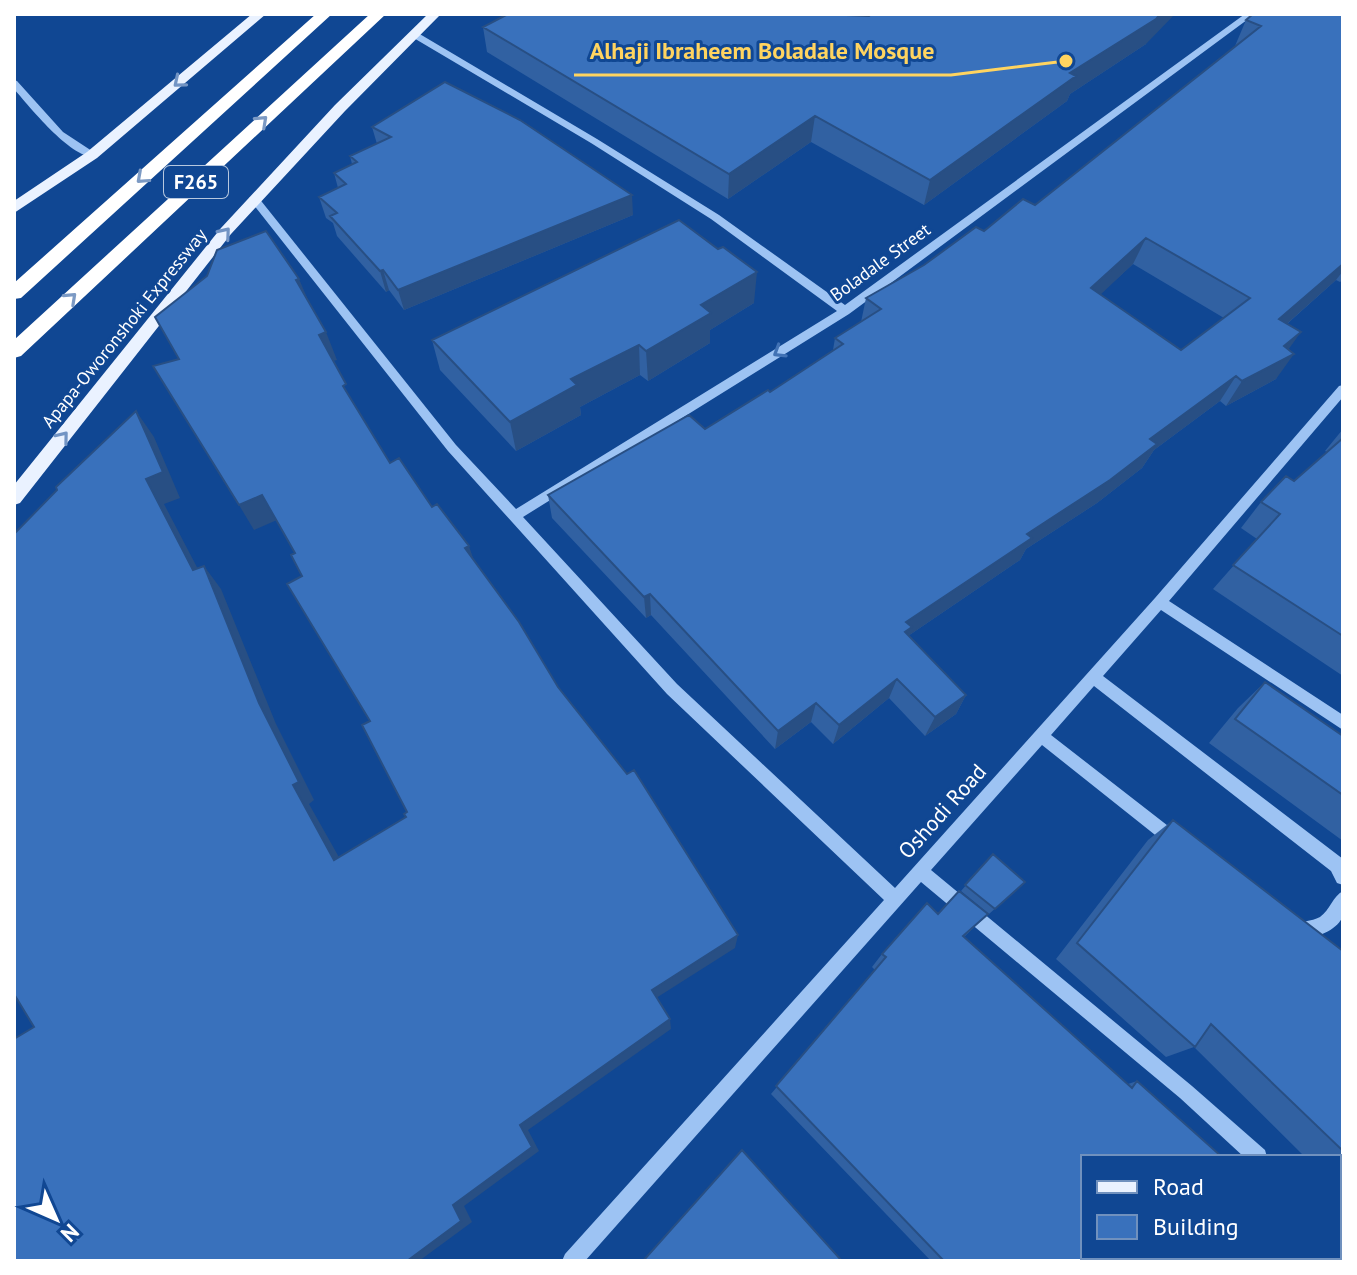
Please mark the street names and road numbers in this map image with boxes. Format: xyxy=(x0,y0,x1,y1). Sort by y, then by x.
road number: F265 xyxy=(164,166,228,198)
street label: Boladale Street xyxy=(825,218,935,306)
street label: Apapa-Oworonshoki Expressway xyxy=(36,223,212,432)
street label: Oshodi Road xyxy=(892,758,992,864)

